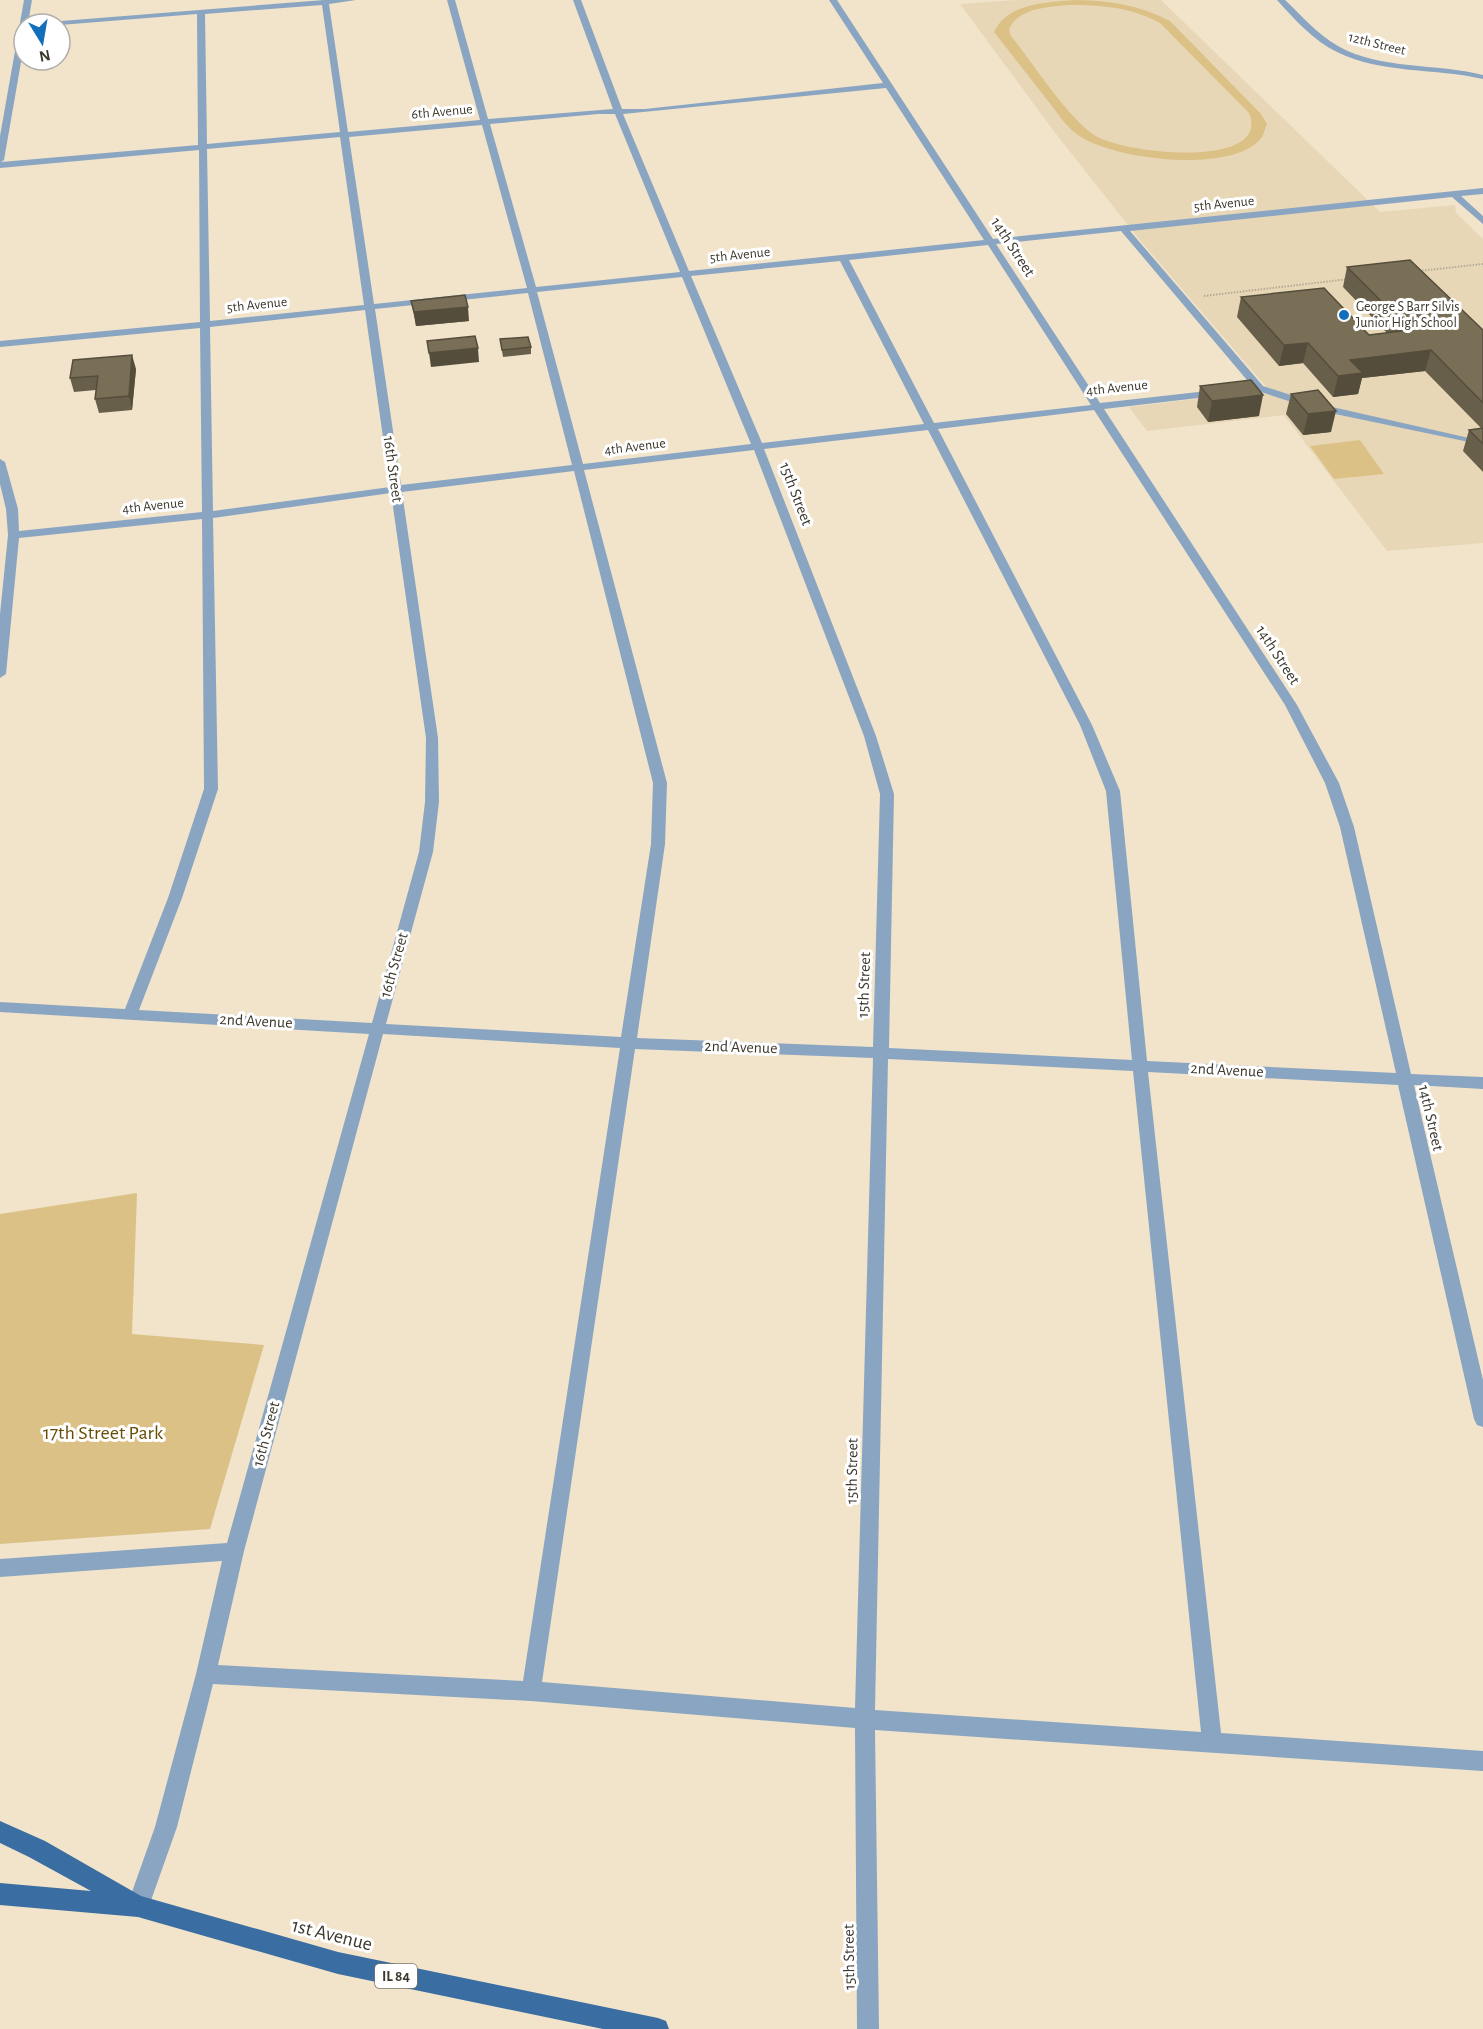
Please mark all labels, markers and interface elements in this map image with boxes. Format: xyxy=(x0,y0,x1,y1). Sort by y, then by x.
north arrow xyxy=(12,12,72,72)
street label: 12th Street xyxy=(1347,30,1407,58)
text: N xyxy=(38,47,52,65)
street label: 6th Avenue xyxy=(411,102,473,122)
street label: 5th Avenue xyxy=(1193,194,1255,214)
street label: 14th Street xyxy=(988,215,1038,279)
street label: 5th Avenue xyxy=(709,245,771,265)
street label: 5th Avenue xyxy=(226,295,288,315)
place label: George S Barr Silvis Junior High School xyxy=(1356,300,1459,330)
marker: George S Barr Silvis Junior High School xyxy=(1337,308,1351,322)
street label: 4th Avenue xyxy=(1086,378,1148,398)
street label: 16th Street xyxy=(380,435,406,503)
street label: 4th Avenue xyxy=(604,436,666,458)
street label: 15th Street xyxy=(777,460,815,528)
street label: 4th Avenue xyxy=(122,496,184,516)
street label: 14th Street xyxy=(1253,623,1303,687)
street label: 16th Street xyxy=(377,931,411,999)
street label: 15th Street xyxy=(855,952,873,1018)
street label: 2nd Avenue xyxy=(219,1011,293,1031)
street label: 2nd Avenue xyxy=(704,1038,778,1056)
street label: 2nd Avenue xyxy=(1190,1060,1264,1080)
street label: 14th Street xyxy=(1416,1084,1446,1152)
street label: 16th Street xyxy=(250,1400,282,1468)
park label: 17th Street Park xyxy=(43,1423,163,1443)
street label: 15th Street xyxy=(843,1438,861,1504)
street label: 1st Avenue xyxy=(290,1915,374,1955)
street label: 15th Street xyxy=(840,1924,858,1990)
road number: IL 84 xyxy=(375,1964,417,1988)

